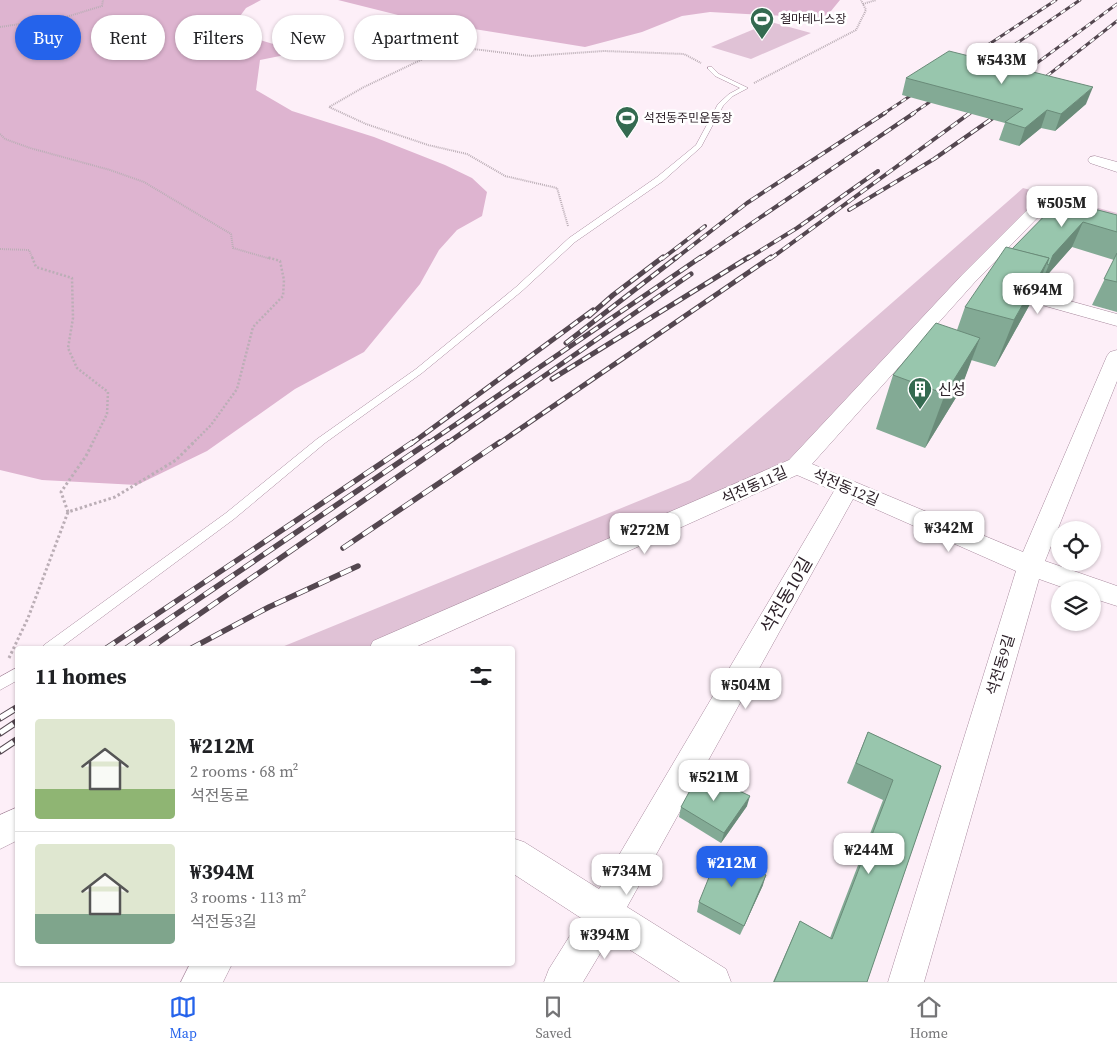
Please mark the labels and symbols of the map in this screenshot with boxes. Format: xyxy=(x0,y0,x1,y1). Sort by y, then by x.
sports icon: 철마테니스장 xyxy=(749,6,775,40)
place label: 철마테니스장 xyxy=(780,11,846,27)
pin: ₩543M xyxy=(967,42,1037,85)
sports icon: 석전동주민운동장 xyxy=(614,105,640,139)
place label: 석전동주민운동장 xyxy=(644,110,732,126)
pin: ₩505M xyxy=(1027,186,1097,228)
pin: ₩694M xyxy=(1003,272,1073,315)
building icon: 신성 xyxy=(907,376,933,410)
place label: 신성 xyxy=(938,379,966,400)
street label: 석전동11길 xyxy=(718,461,790,509)
street label: 석전동12길 xyxy=(810,464,882,510)
pin: ₩342M xyxy=(914,510,984,553)
pin: ₩272M xyxy=(610,512,680,555)
street label: 석전동10길 xyxy=(754,552,818,638)
street label: 석전동9길 xyxy=(981,632,1019,698)
pin: ₩504M xyxy=(711,668,781,710)
pin: ₩521M xyxy=(679,760,749,802)
pin: ₩244M xyxy=(834,832,904,875)
pin: ₩212M xyxy=(697,846,767,888)
pin: ₩734M xyxy=(592,854,662,896)
pin: ₩394M xyxy=(570,918,640,960)

